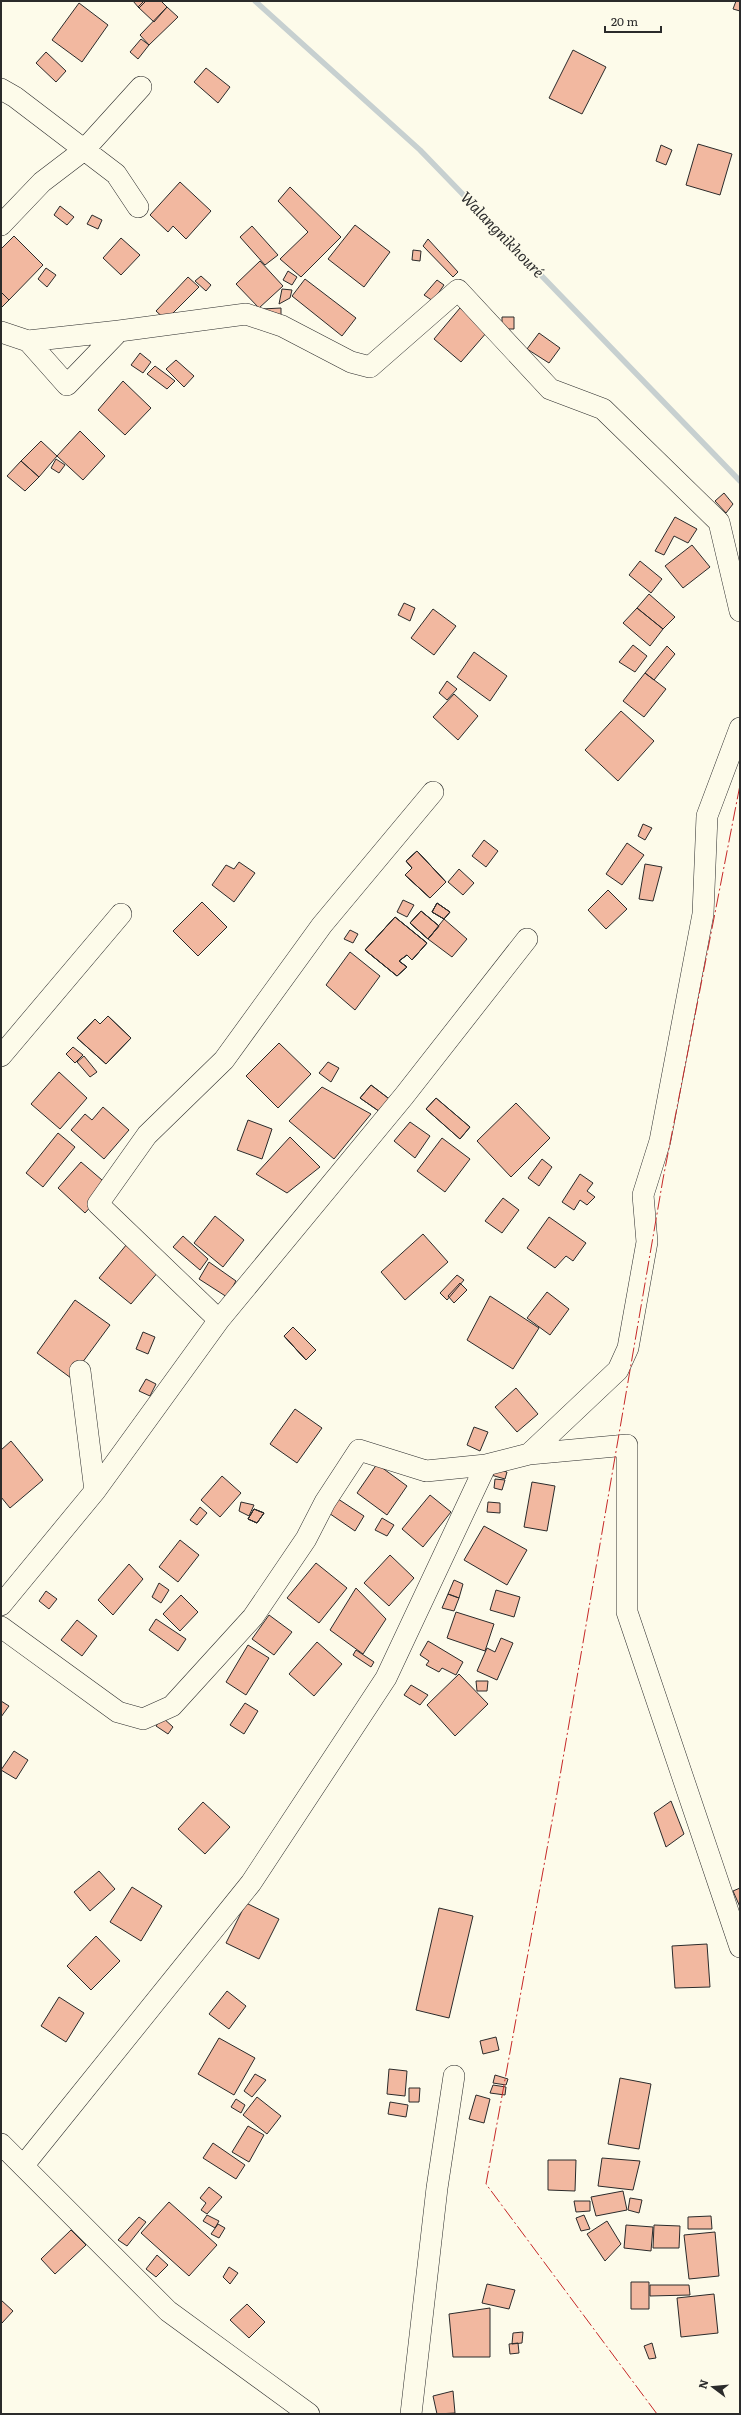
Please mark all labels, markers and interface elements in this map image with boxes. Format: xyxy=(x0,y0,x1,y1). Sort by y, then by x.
scale bar xyxy=(605,8,661,34)
text: 20 m xyxy=(611,12,638,30)
water label: Walangnikhouré xyxy=(456,185,551,282)
north arrow xyxy=(693,2367,733,2407)
text: N xyxy=(693,2377,711,2391)

